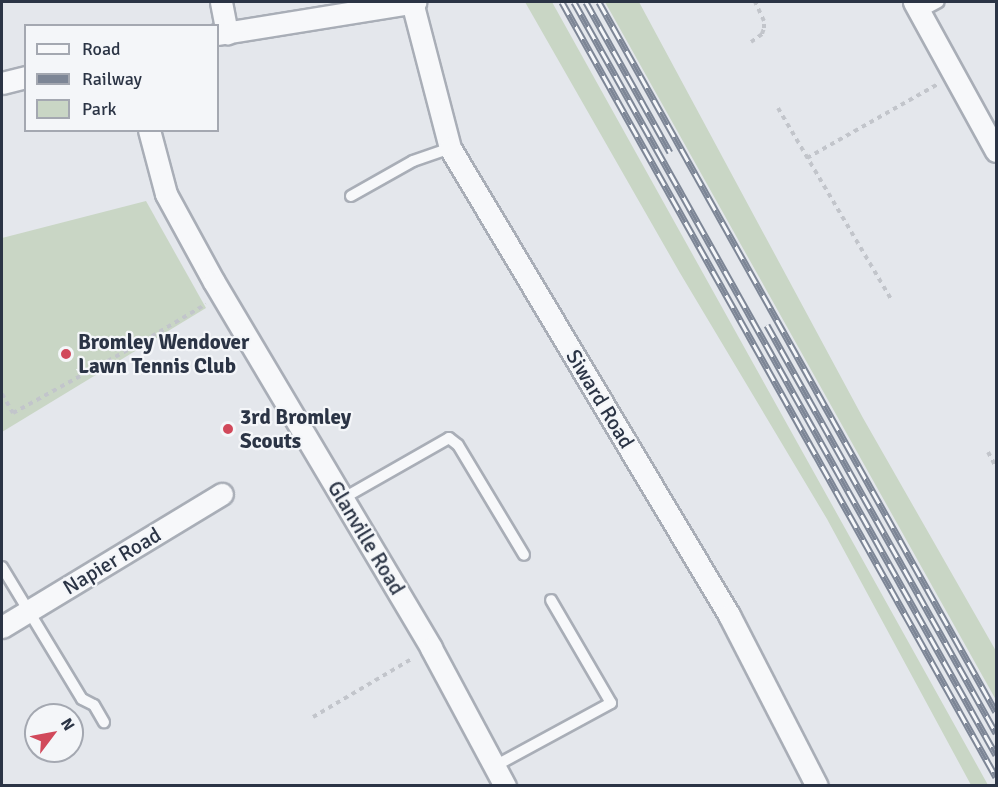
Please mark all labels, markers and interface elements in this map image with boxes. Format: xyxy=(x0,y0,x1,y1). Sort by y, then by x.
legend xyxy=(24,24,219,132)
text: Road xyxy=(82,38,121,60)
text: Railway xyxy=(82,68,142,90)
text: Park xyxy=(82,98,117,120)
place label: Bromley Wendover Lawn Tennis Club xyxy=(78,329,249,379)
street label: Siward Road xyxy=(561,345,639,453)
marker: Bromley Wendover Lawn Tennis Club xyxy=(59,347,73,361)
place label: 3rd Bromley Scouts xyxy=(240,404,351,454)
marker: 3rd Bromley Scouts xyxy=(221,422,235,436)
street label: Glanville Road xyxy=(322,476,410,600)
street label: Napier Road xyxy=(59,522,165,600)
north arrow xyxy=(24,703,84,763)
text: N xyxy=(56,714,79,735)

